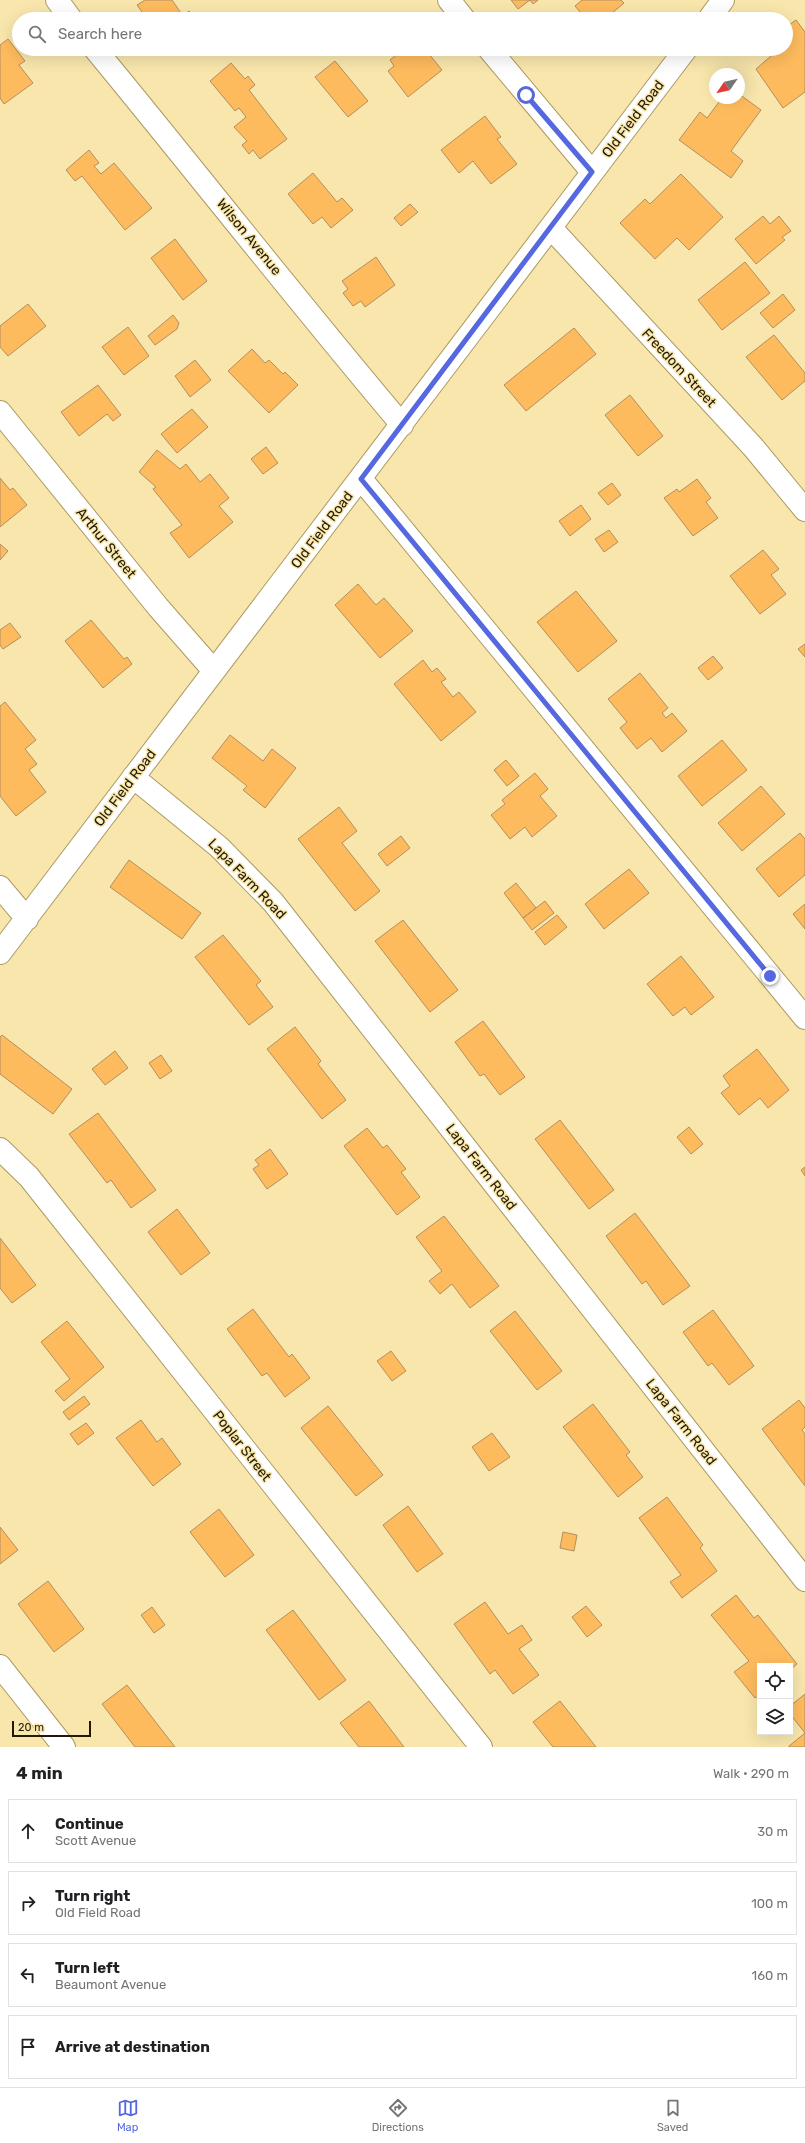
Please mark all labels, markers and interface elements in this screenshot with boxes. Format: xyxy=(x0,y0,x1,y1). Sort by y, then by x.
search box xyxy=(12,12,793,56)
icon: search xyxy=(26,23,48,45)
text: Search here xyxy=(58,25,142,43)
north arrow xyxy=(709,68,745,104)
street label: Old Field Road xyxy=(598,77,668,161)
route start xyxy=(517,86,535,104)
street label: Wilson Avenue xyxy=(213,195,285,279)
street label: Freedom Street xyxy=(638,325,720,411)
street label: Old Field Road xyxy=(287,488,357,572)
street label: Arthur Street xyxy=(72,504,140,582)
street label: Old Field Road xyxy=(90,746,160,830)
street label: Lapa Farm Road xyxy=(204,835,290,923)
route end xyxy=(761,967,779,985)
street label: Lapa Farm Road xyxy=(442,1120,520,1214)
street label: Lapa Farm Road xyxy=(642,1375,720,1469)
street label: Poplar Street xyxy=(209,1407,275,1485)
map controls xyxy=(757,1663,793,1735)
button: locate xyxy=(757,1663,793,1699)
button: layers xyxy=(757,1699,793,1735)
scale bar xyxy=(12,1719,91,1738)
text: 20 m xyxy=(18,1721,44,1734)
text: 4 min xyxy=(16,1763,63,1783)
text: Walk · 290 m xyxy=(713,1766,789,1781)
text: Continue xyxy=(55,1815,124,1833)
icon: ahead xyxy=(17,1820,39,1842)
text: 30 m xyxy=(757,1824,788,1839)
text: Scott Avenue xyxy=(55,1833,136,1848)
text: Turn right xyxy=(55,1887,130,1905)
icon: right xyxy=(17,1892,39,1914)
text: 100 m xyxy=(751,1896,788,1911)
text: Old Field Road xyxy=(55,1905,141,1920)
text: Turn left xyxy=(55,1959,120,1977)
icon: left xyxy=(17,1964,39,1986)
text: 160 m xyxy=(752,1968,788,1983)
text: Beaumont Avenue xyxy=(55,1977,166,1992)
icon: arrive xyxy=(17,2036,39,2058)
text: Arrive at destination xyxy=(55,2038,210,2056)
tab: Map xyxy=(117,2097,139,2134)
tab: Directions xyxy=(372,2097,424,2134)
tab: Saved xyxy=(657,2097,688,2134)

